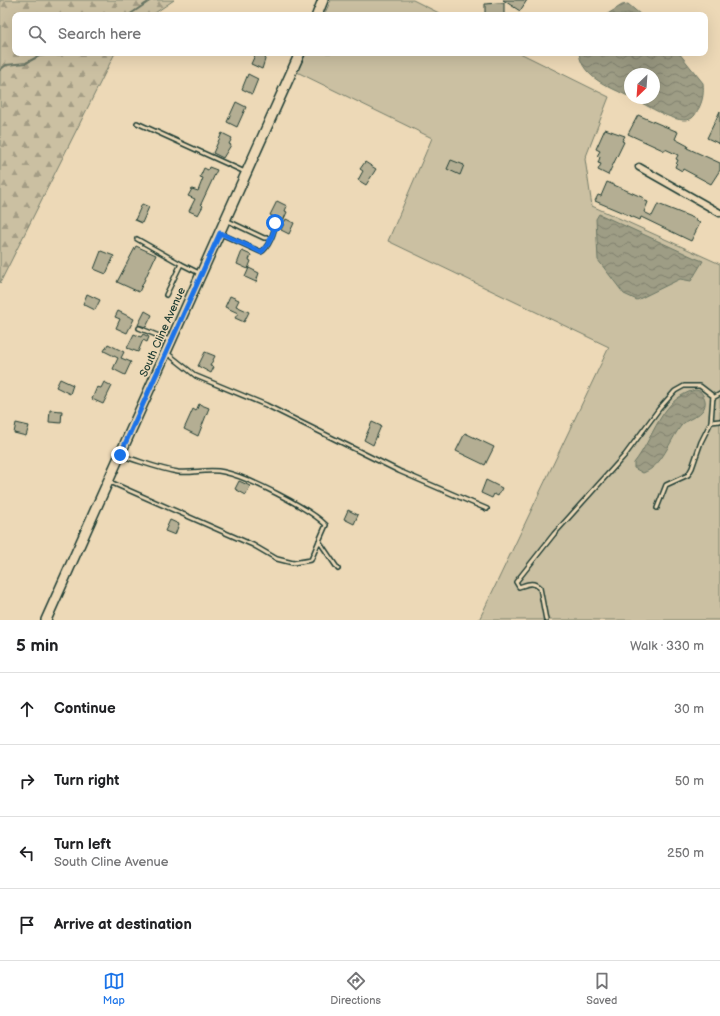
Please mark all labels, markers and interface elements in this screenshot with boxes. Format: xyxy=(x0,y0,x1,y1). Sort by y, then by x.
search box xyxy=(12,12,708,56)
icon: search xyxy=(26,23,48,45)
text: Search here xyxy=(58,25,141,44)
north arrow xyxy=(624,68,660,104)
route start xyxy=(266,214,284,232)
street label: South Cline Avenue xyxy=(137,285,188,379)
route end xyxy=(111,446,129,464)
text: 5 min xyxy=(16,636,59,656)
text: Walk · 330 m xyxy=(630,638,704,654)
icon: ahead xyxy=(16,698,38,720)
text: Continue xyxy=(54,699,116,718)
text: 30 m xyxy=(674,701,704,717)
icon: right xyxy=(16,770,38,792)
text: Turn right xyxy=(54,771,119,790)
text: 50 m xyxy=(675,773,704,789)
text: Turn left xyxy=(54,835,111,854)
icon: left xyxy=(16,842,38,864)
text: 250 m xyxy=(667,845,704,861)
text: South Cline Avenue xyxy=(54,854,168,870)
icon: arrive xyxy=(16,914,38,936)
text: Arrive at destination xyxy=(54,915,192,934)
tab: Map xyxy=(103,970,125,1007)
tab: Directions xyxy=(330,970,381,1007)
tab: Saved xyxy=(586,970,617,1007)

